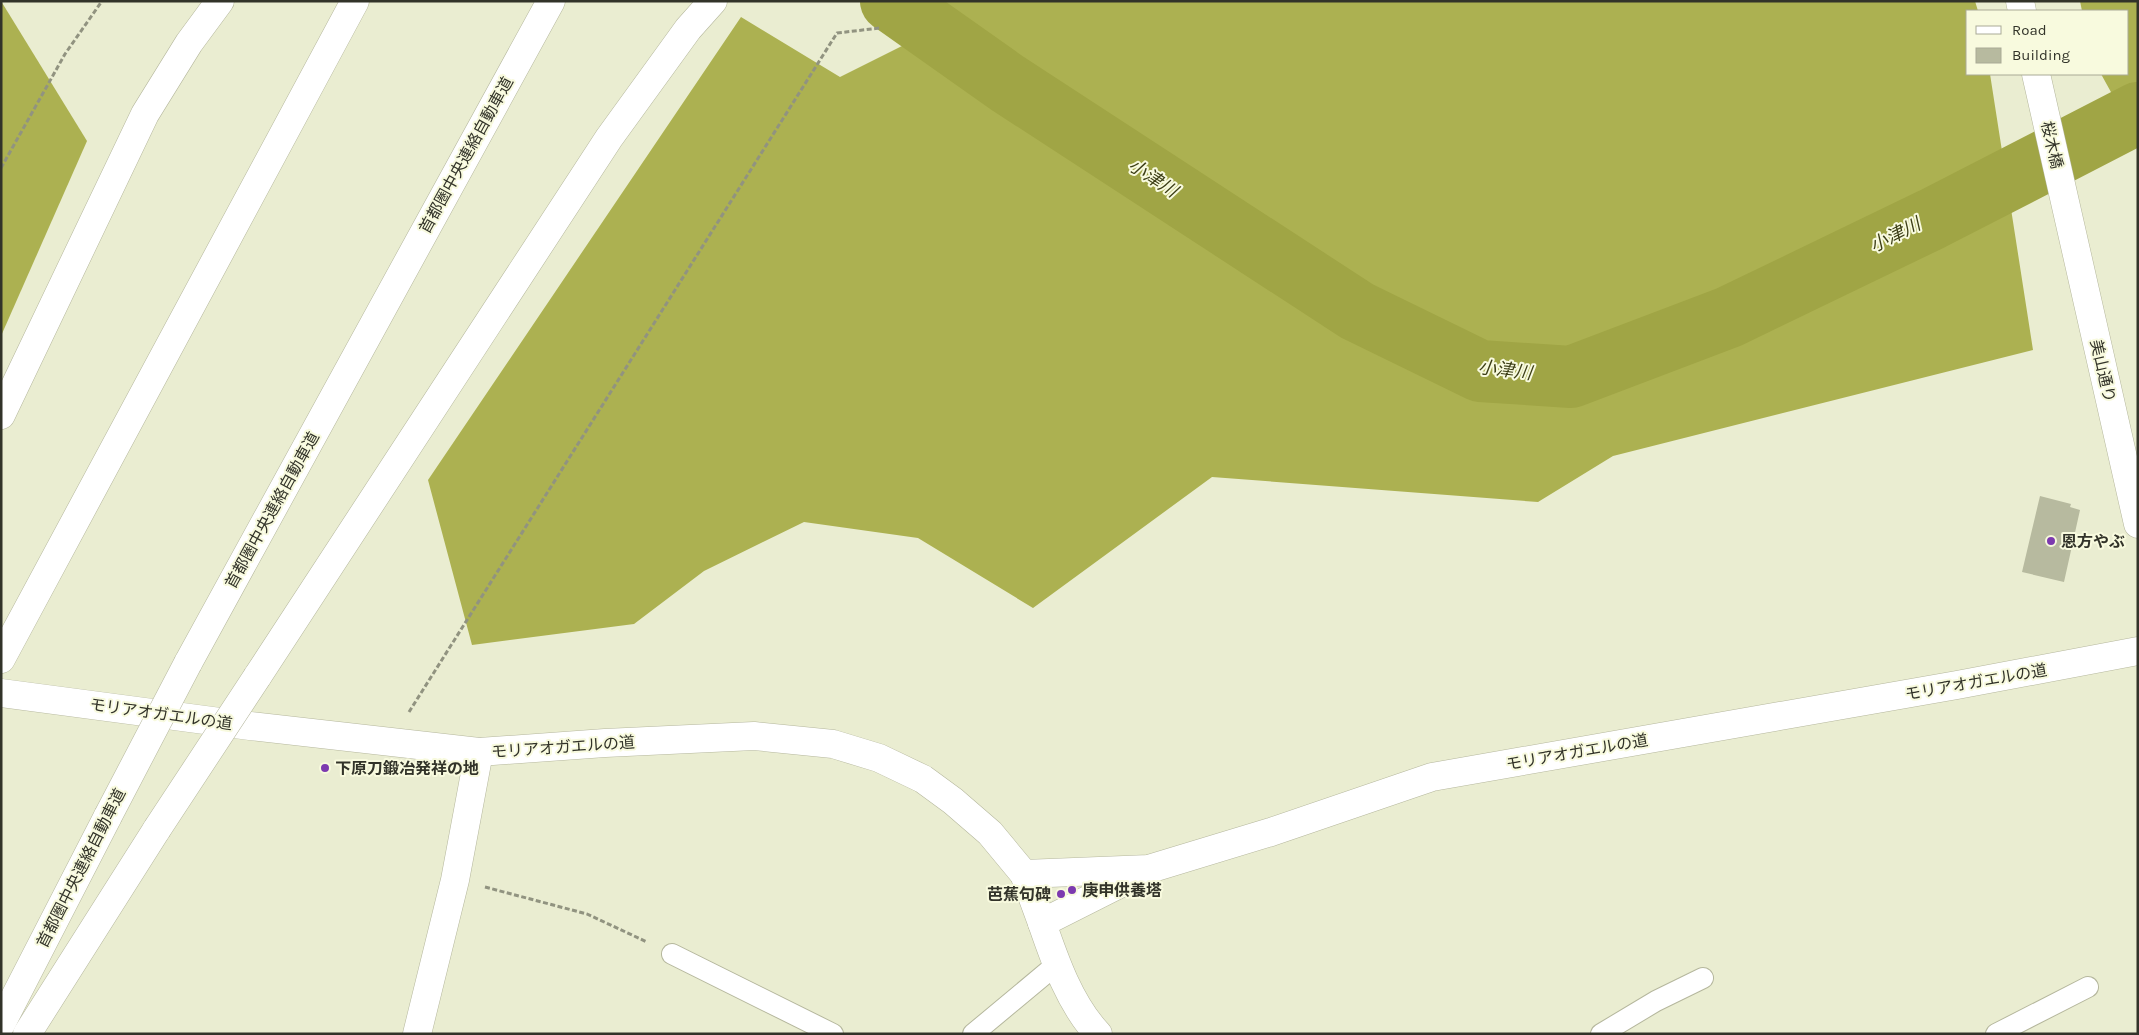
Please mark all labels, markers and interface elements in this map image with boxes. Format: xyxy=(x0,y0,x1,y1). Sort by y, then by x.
legend xyxy=(1966,10,2129,75)
text: Road xyxy=(2012,21,2047,39)
text: Building xyxy=(2012,46,2070,64)
street label: 首都圏中央連絡自動車道 xyxy=(415,73,517,237)
street label: 桜木橋 xyxy=(2037,119,2067,171)
water label: 小津川 xyxy=(1124,154,1183,203)
water label: 小津川 xyxy=(1866,212,1926,257)
street label: 美山通り xyxy=(2087,338,2119,404)
water label: 小津川 xyxy=(1477,356,1535,384)
street label: 首都圏中央連絡自動車道 xyxy=(221,428,323,592)
place label: 恩方やぶ xyxy=(2061,532,2125,551)
marker: 恩方やぶ xyxy=(2045,535,2057,547)
street label: モリアオガエルの道 xyxy=(1903,660,2049,704)
street label: モリアオガエルの道 xyxy=(88,695,234,733)
street label: モリアオガエルの道 xyxy=(1504,730,1650,774)
street label: モリアオガエルの道 xyxy=(491,733,635,761)
place label: 下原刀鍛冶発祥の地 xyxy=(335,759,479,778)
marker: 下原刀鍛冶発祥の地 xyxy=(319,762,331,774)
street label: 首都圏中央連絡自動車道 xyxy=(33,785,129,951)
place label: 庚申供養塔 xyxy=(1082,881,1162,900)
marker: 庚申供養塔 xyxy=(1066,884,1078,896)
place label: 芭蕉句碑 xyxy=(987,885,1051,904)
marker: 芭蕉句碑 xyxy=(1055,888,1067,900)

